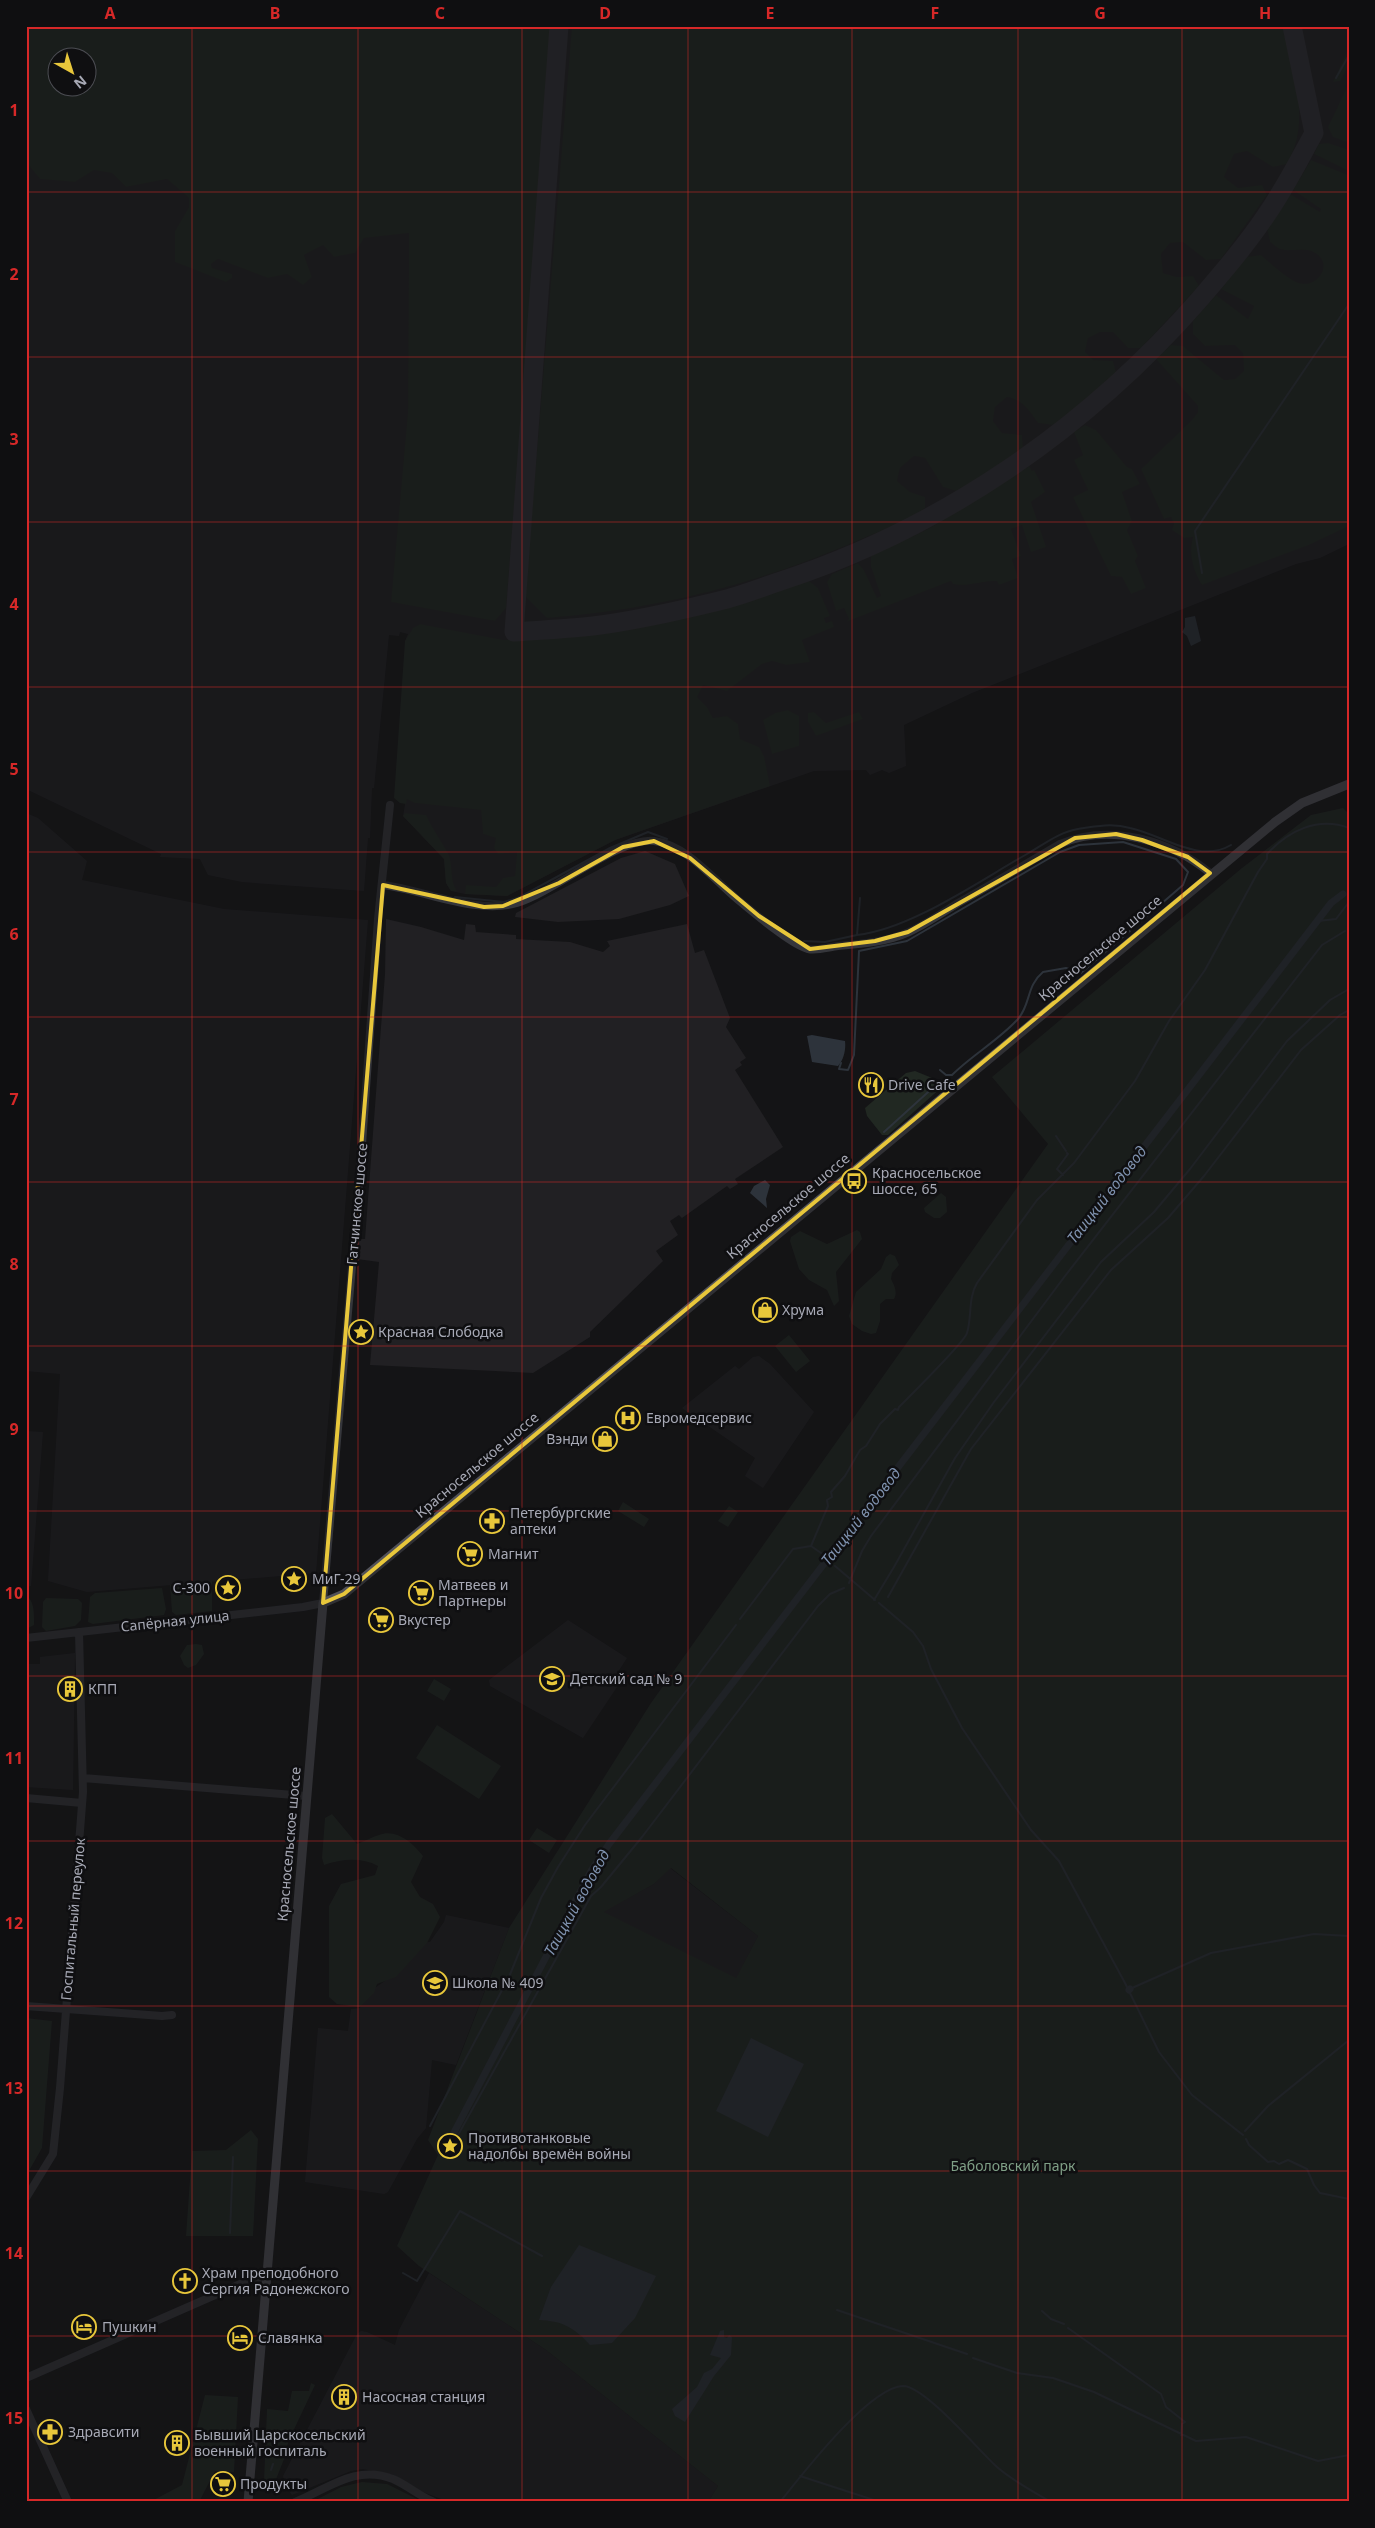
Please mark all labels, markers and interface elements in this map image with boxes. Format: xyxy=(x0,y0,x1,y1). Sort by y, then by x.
text: A xyxy=(104,2,116,24)
text: B xyxy=(270,2,280,24)
text: C xyxy=(435,2,445,24)
text: D xyxy=(599,2,611,24)
text: E xyxy=(766,2,775,24)
text: F xyxy=(931,2,939,24)
text: G xyxy=(1094,2,1106,24)
text: H xyxy=(1259,2,1271,24)
north arrow xyxy=(48,48,98,98)
text: N xyxy=(70,72,91,93)
text: 1 xyxy=(9,99,19,121)
text: 2 xyxy=(9,263,19,285)
text: 3 xyxy=(9,428,19,450)
text: 4 xyxy=(9,593,19,615)
text: 5 xyxy=(9,758,19,780)
street label: Красносельское шоссе xyxy=(1034,890,1165,1005)
text: 6 xyxy=(9,923,19,945)
restaurant icon: Drive Cafe xyxy=(858,1072,884,1098)
place label: Drive Cafe xyxy=(888,1075,956,1094)
text: 7 xyxy=(9,1088,19,1110)
water label: Таицкий водовод xyxy=(1062,1141,1151,1247)
street label: Гатчинское шоссе xyxy=(342,1142,371,1266)
street label: Красносельское шоссе xyxy=(722,1148,853,1263)
place label: Красносельское шоссе, 65 xyxy=(872,1163,982,1198)
bus stop icon: Красносельское шоссе, 65 xyxy=(841,1168,867,1194)
text: 8 xyxy=(9,1253,19,1275)
shop icon: Хрума xyxy=(752,1297,778,1323)
place label: Хрума xyxy=(782,1300,824,1319)
place icon: Красная Слободка xyxy=(348,1319,374,1345)
place label: Красная Слободка xyxy=(378,1322,504,1341)
hospital icon: Евромедсервис xyxy=(615,1405,641,1431)
street label: Красносельское шоссе xyxy=(411,1407,542,1522)
place label: Евромедсервис xyxy=(646,1408,752,1427)
text: 9 xyxy=(9,1418,19,1440)
shop icon: Вэнди xyxy=(592,1426,618,1452)
place label: Вэнди xyxy=(546,1429,588,1448)
water label: Таицкий водовод xyxy=(816,1463,905,1569)
place label: Петербургские аптеки xyxy=(510,1503,611,1538)
pharmacy icon: Петербургские аптеки xyxy=(479,1508,505,1534)
supermarket icon: Магнит xyxy=(457,1541,483,1567)
place label: Магнит xyxy=(488,1544,539,1563)
place icon: МиГ-29 xyxy=(281,1566,307,1592)
place label: МиГ-29 xyxy=(312,1569,360,1588)
place icon: С-300 xyxy=(215,1575,241,1601)
place label: Матвеев и Партнеры xyxy=(438,1575,508,1610)
place label: С-300 xyxy=(173,1578,210,1597)
supermarket icon: Матвеев и Партнеры xyxy=(408,1580,434,1606)
text: 10 xyxy=(5,1582,23,1604)
street label: Сапёрная улица xyxy=(120,1605,230,1636)
supermarket icon: Вкустер xyxy=(368,1607,394,1633)
place label: Вкустер xyxy=(398,1610,451,1629)
school or university icon: Детский сад № 9 xyxy=(539,1666,565,1692)
place label: Детский сад № 9 xyxy=(570,1669,682,1688)
building icon: КПП xyxy=(57,1676,83,1702)
place label: КПП xyxy=(88,1679,117,1698)
text: 11 xyxy=(5,1747,23,1769)
street label: Красносельское шоссе xyxy=(272,1766,305,1922)
street label: Госпитальный переулок xyxy=(56,1836,89,2001)
water label: Таицкий водовод xyxy=(539,1845,614,1959)
text: 12 xyxy=(5,1912,23,1934)
school or university icon: Школа № 409 xyxy=(422,1970,448,1996)
place label: Школа № 409 xyxy=(452,1973,544,1992)
text: 13 xyxy=(5,2077,23,2099)
place label: Противотанковые надолбы времён войны xyxy=(468,2128,631,2163)
place icon: Противотанковые надолбы времён войны xyxy=(437,2133,463,2159)
park label: Баболовский парк xyxy=(950,2156,1076,2175)
text: 14 xyxy=(5,2242,23,2264)
place label: Храм преподобного Сергия Радонежского xyxy=(202,2263,350,2298)
church icon: Храм преподобного Сергия Радонежского xyxy=(172,2268,198,2294)
hotel icon: Пушкин xyxy=(71,2314,97,2340)
place label: Пушкин xyxy=(102,2317,157,2336)
hotel icon: Славянка xyxy=(227,2325,253,2351)
place label: Славянка xyxy=(258,2328,322,2347)
building icon: Насосная станция xyxy=(331,2384,357,2410)
place label: Насосная станция xyxy=(362,2387,485,2406)
text: 15 xyxy=(5,2407,23,2429)
pharmacy icon: Здравсити xyxy=(37,2419,63,2445)
place label: Здравсити xyxy=(68,2422,140,2441)
place label: Бывший Царскосельский военный госпиталь xyxy=(194,2425,366,2460)
building icon: Бывший Царскосельский военный госпиталь xyxy=(164,2430,190,2456)
supermarket icon: Продукты xyxy=(210,2471,236,2497)
place label: Продукты xyxy=(240,2474,307,2493)

